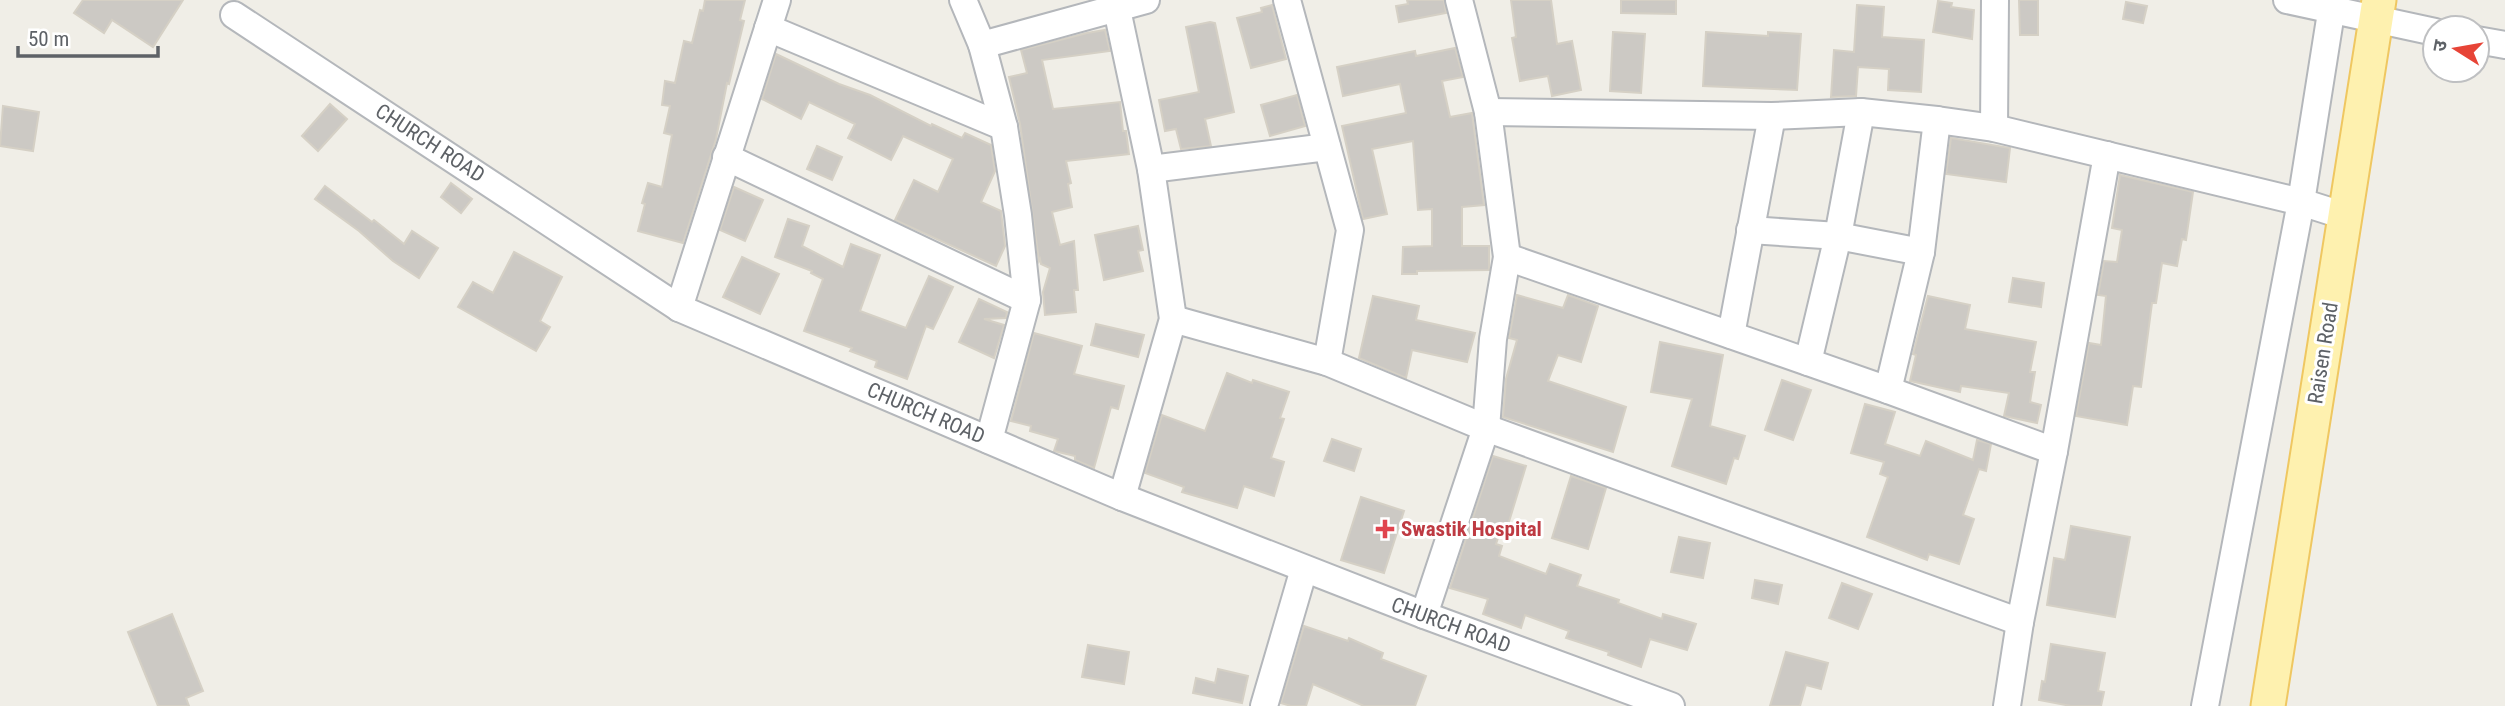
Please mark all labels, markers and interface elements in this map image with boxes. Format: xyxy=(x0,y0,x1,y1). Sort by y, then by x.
scale bar xyxy=(18,14,158,58)
north arrow xyxy=(2421,14,2491,84)
text: 50 m xyxy=(28,27,69,51)
text: उ xyxy=(2427,37,2452,54)
street label: CHURCH ROAD xyxy=(371,99,489,187)
street label: Raisen Road xyxy=(2303,300,2343,406)
street label: CHURCH ROAD xyxy=(864,377,988,449)
place label: Swastik Hospital xyxy=(1401,517,1542,541)
marker: Swastik Hospital xyxy=(1375,519,1395,539)
street label: CHURCH ROAD xyxy=(1388,592,1514,658)

